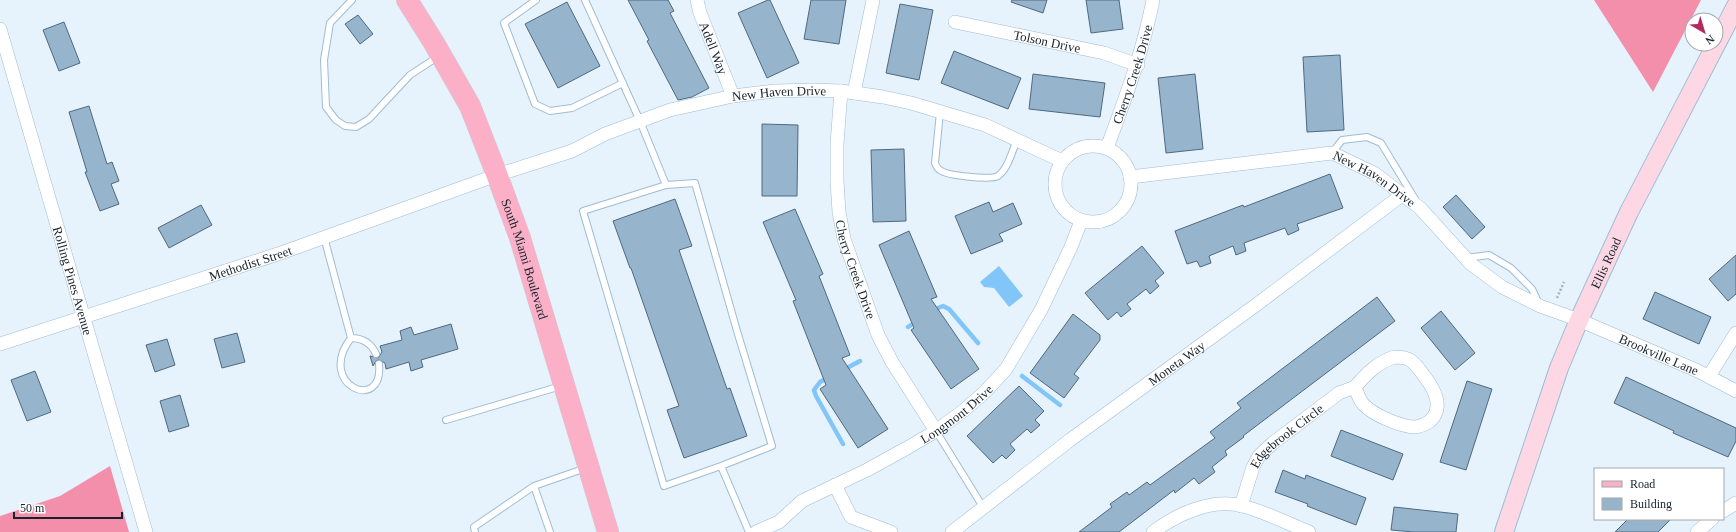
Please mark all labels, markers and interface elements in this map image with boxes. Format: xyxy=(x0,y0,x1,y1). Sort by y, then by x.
north arrow xyxy=(1684,12,1724,52)
street label: Adell Way xyxy=(696,20,731,77)
street label: Cherry Creek Drive xyxy=(1110,23,1155,126)
street label: Tolson Drive xyxy=(1012,27,1082,56)
text: N xyxy=(1703,33,1717,47)
street label: New Haven Drive xyxy=(731,83,827,104)
street label: New Haven Drive xyxy=(1331,148,1419,210)
street label: South Miami Boulevard xyxy=(498,197,551,322)
street label: Cherry Creek Drive xyxy=(833,219,879,321)
street label: Rolling Pines Avenue xyxy=(50,225,96,337)
street label: Ellis Road xyxy=(1588,235,1624,291)
street label: Methodist Street xyxy=(207,243,294,284)
street label: Brookville Lane xyxy=(1617,331,1701,378)
street label: Moneta Way xyxy=(1145,337,1208,389)
street label: Longmont Drive xyxy=(918,382,996,447)
street label: Edgebrook Circle xyxy=(1247,401,1326,471)
legend xyxy=(1594,468,1724,520)
text: Road xyxy=(1630,477,1655,491)
scale bar xyxy=(14,494,122,520)
text: Building xyxy=(1630,497,1672,511)
text: 50 m xyxy=(20,501,45,515)

